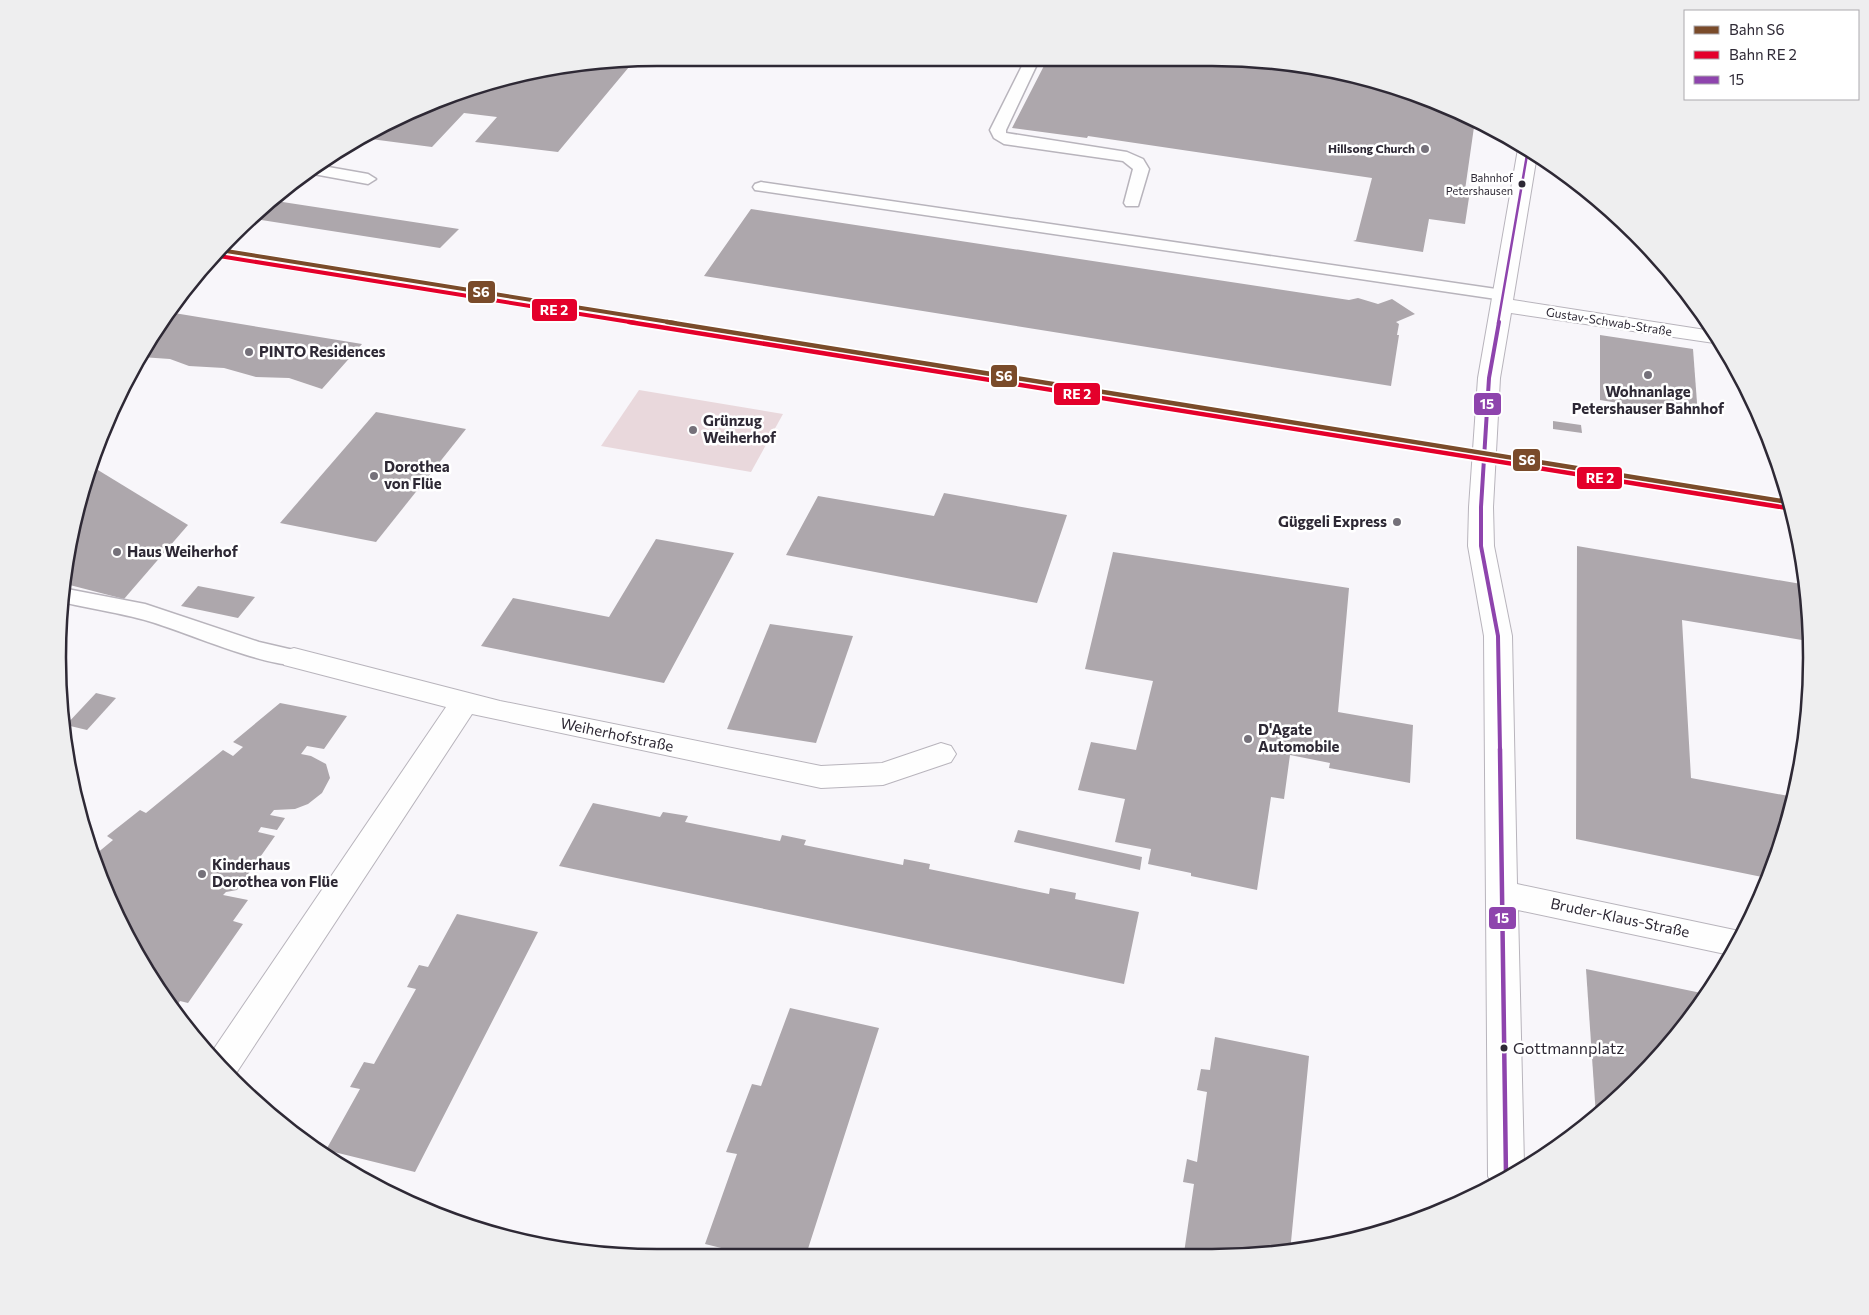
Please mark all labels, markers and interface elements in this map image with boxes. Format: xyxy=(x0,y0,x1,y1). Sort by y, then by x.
legend xyxy=(1684,10,1859,100)
text: Bahn S6 xyxy=(1729,20,1785,38)
text: Bahn RE 2 xyxy=(1729,45,1797,63)
text: 15 xyxy=(1729,70,1744,88)
place label: Hillsong Church xyxy=(1328,141,1415,155)
marker: Hillsong Church xyxy=(1419,143,1431,155)
place label: Bahnhof Petershausen xyxy=(1446,171,1514,197)
marker: Bahnhof Petershausen xyxy=(1517,179,1527,189)
line badge: S6 xyxy=(467,280,496,304)
text: S6 xyxy=(472,283,490,300)
line badge: RE 2 xyxy=(531,298,578,322)
text: RE 2 xyxy=(540,301,568,318)
street label: Gustav-Schwab-Straße xyxy=(1545,304,1673,338)
place label: PINTO Residences xyxy=(259,342,386,360)
marker: PINTO Residences xyxy=(243,346,255,358)
line badge: S6 xyxy=(990,364,1018,388)
text: S6 xyxy=(995,367,1013,384)
marker: Wohnanlage Petershauser Bahnhof xyxy=(1642,369,1654,381)
line badge: RE 2 xyxy=(1053,382,1101,406)
place label: Wohnanlage Petershauser Bahnhof xyxy=(1572,382,1725,417)
text: RE 2 xyxy=(1063,385,1091,402)
line badge: 15 xyxy=(1473,392,1502,416)
text: 15 xyxy=(1480,395,1494,412)
place label: Grünzug Weiherhof xyxy=(703,411,777,446)
marker: Grünzug Weiherhof xyxy=(687,424,699,436)
line badge: S6 xyxy=(1512,448,1541,472)
text: S6 xyxy=(1518,451,1536,468)
place label: Dorothea von Flüe xyxy=(384,457,450,492)
line badge: RE 2 xyxy=(1576,466,1623,490)
text: RE 2 xyxy=(1586,469,1614,486)
marker: Dorothea von Flüe xyxy=(368,470,380,482)
place label: Güggeli Express xyxy=(1278,512,1387,530)
marker: Güggeli Express xyxy=(1391,516,1403,528)
place label: Haus Weiherhof xyxy=(127,542,239,560)
marker: Haus Weiherhof xyxy=(111,546,123,558)
street label: Weiherhofstraße xyxy=(559,713,676,755)
place label: D'Agate Automobile xyxy=(1258,720,1340,755)
marker: D'Agate Automobile xyxy=(1242,733,1254,745)
place label: Kinderhaus Dorothea von Flüe xyxy=(212,855,338,890)
marker: Kinderhaus Dorothea von Flüe xyxy=(196,868,208,880)
street label: Bruder-Klaus-Straße xyxy=(1549,893,1691,941)
line badge: 15 xyxy=(1488,906,1517,930)
text: 15 xyxy=(1495,909,1509,926)
place label: Gottmannplatz xyxy=(1513,1038,1624,1057)
marker: Gottmannplatz xyxy=(1499,1043,1509,1053)

